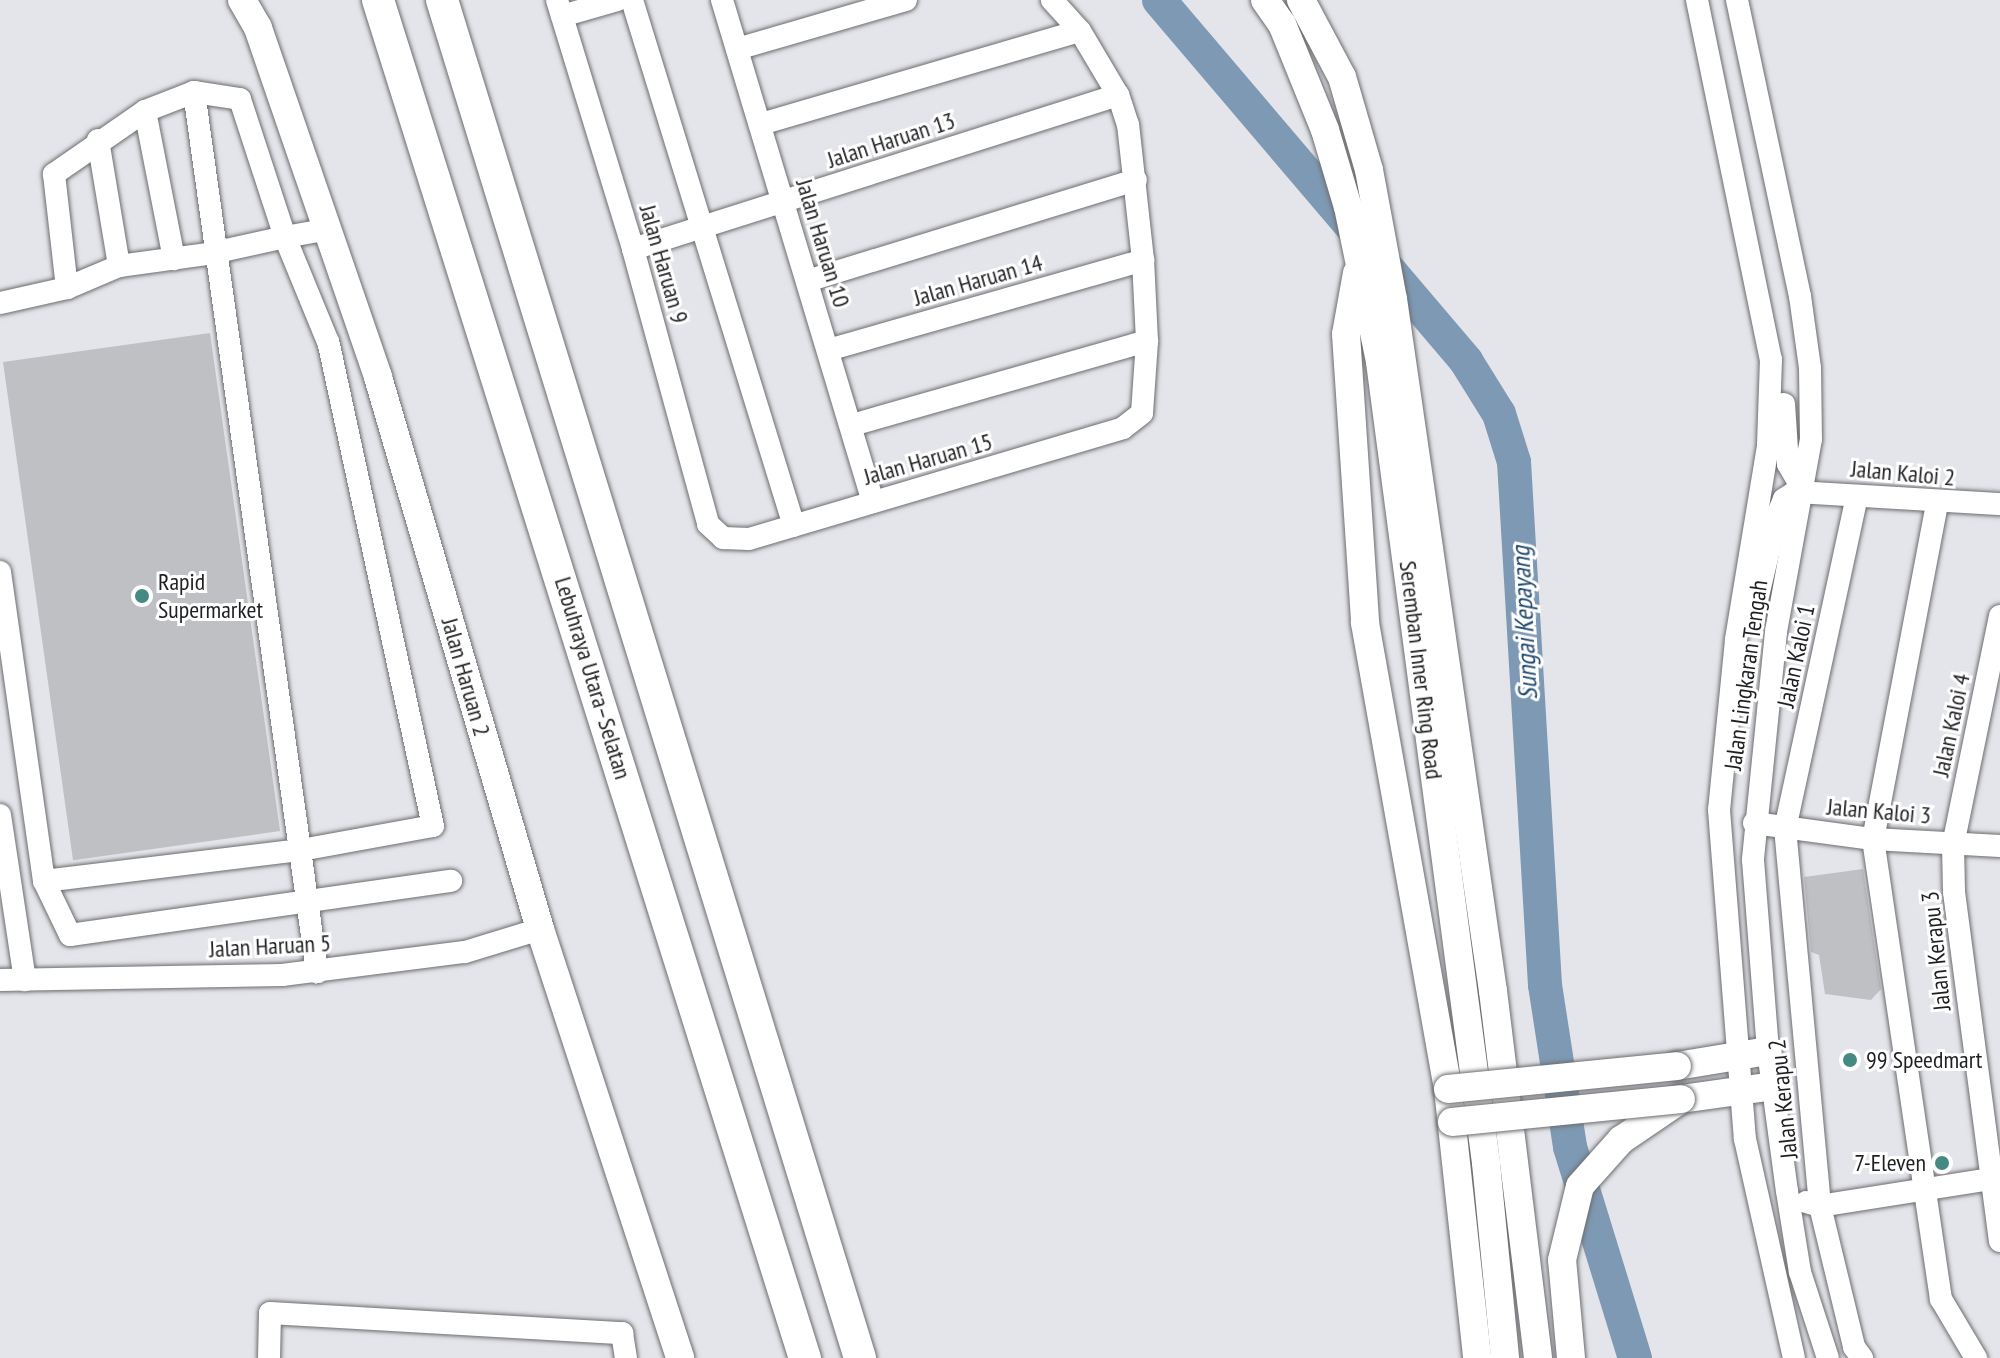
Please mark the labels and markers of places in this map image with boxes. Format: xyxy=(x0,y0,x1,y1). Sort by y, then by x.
place label: Rapid Supermarket xyxy=(158,568,263,624)
marker: Rapid Supermarket xyxy=(133,587,151,605)
place label: 99 Speedmart xyxy=(1866,1046,1982,1074)
marker: 99 Speedmart xyxy=(1841,1051,1859,1069)
place label: 7-Eleven xyxy=(1854,1149,1926,1177)
marker: 7-Eleven xyxy=(1933,1154,1951,1172)

